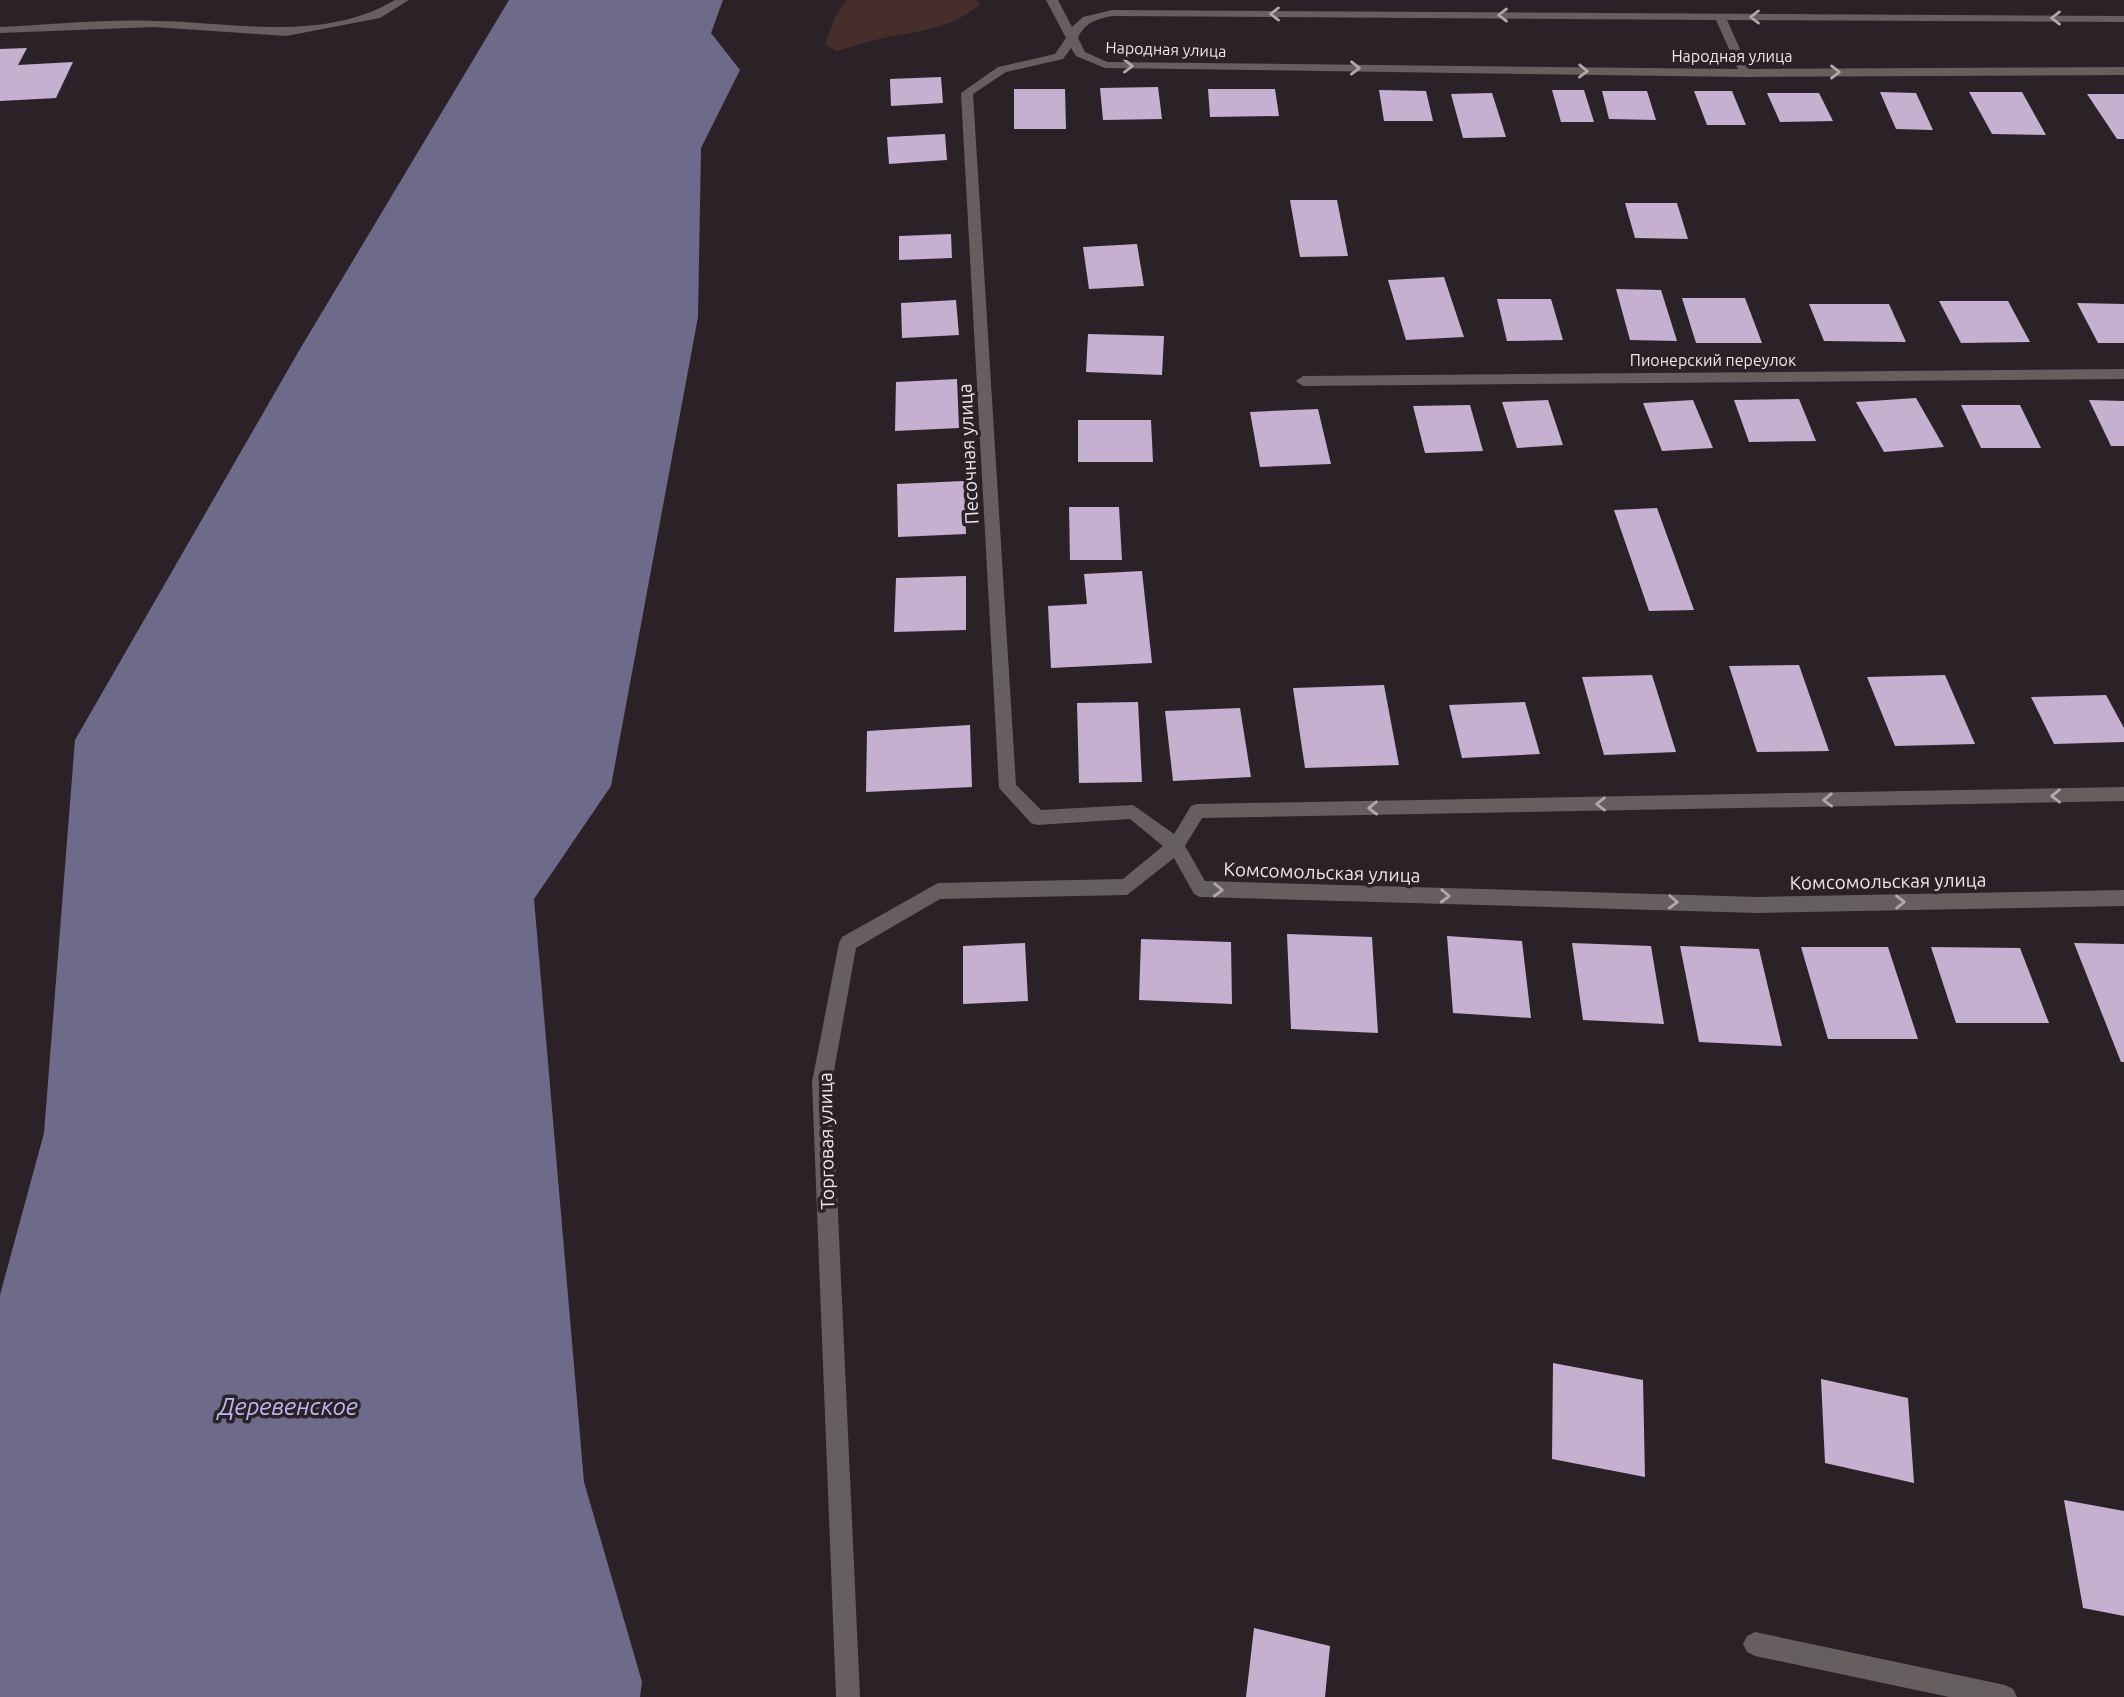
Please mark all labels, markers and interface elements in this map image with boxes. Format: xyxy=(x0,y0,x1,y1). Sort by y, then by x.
one-way arrow xyxy=(1270,6,1280,22)
one-way arrow xyxy=(1497,7,1508,23)
one-way arrow xyxy=(1749,9,1760,25)
one-way arrow xyxy=(2050,10,2061,26)
street label: Народная улица xyxy=(1105,38,1227,60)
street label: Народная улица xyxy=(1671,47,1793,65)
one-way arrow xyxy=(1123,58,1133,74)
one-way arrow xyxy=(1350,60,1361,76)
one-way arrow xyxy=(1578,63,1588,79)
one-way arrow xyxy=(1830,64,1840,80)
street label: Пионерский переулок xyxy=(1630,351,1796,369)
street label: Песочная улица xyxy=(953,383,983,525)
one-way arrow xyxy=(2050,788,2061,803)
one-way arrow xyxy=(1823,792,1833,808)
one-way arrow xyxy=(1595,796,1606,812)
one-way arrow xyxy=(1368,800,1378,816)
street label: Комсомольская улица xyxy=(1223,858,1421,886)
street label: Комсомольская улица xyxy=(1789,868,1987,894)
one-way arrow xyxy=(1213,882,1224,898)
one-way arrow xyxy=(1440,889,1451,904)
one-way arrow xyxy=(1895,894,1906,910)
one-way arrow xyxy=(1667,895,1678,910)
street label: Торговая улица xyxy=(814,1072,838,1210)
water label: Деревенское xyxy=(215,1393,358,1420)

